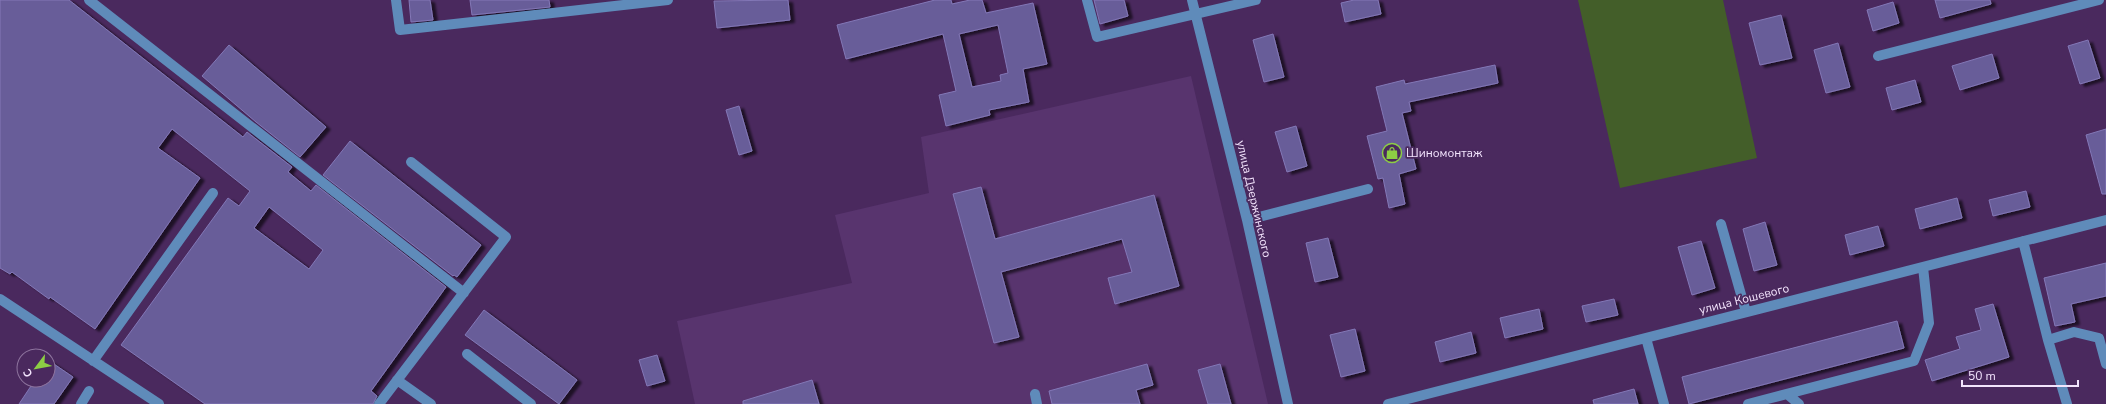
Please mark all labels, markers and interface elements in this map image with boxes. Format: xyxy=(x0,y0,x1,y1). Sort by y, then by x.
street label: улица Дзержинского xyxy=(1233,139,1275,259)
shop icon: Шиномонтаж xyxy=(1381,142,1403,164)
place label: Шиномонтаж xyxy=(1406,145,1483,161)
street label: улица Кошевого xyxy=(1697,280,1791,318)
north arrow xyxy=(16,348,56,388)
scale bar xyxy=(1962,362,2078,388)
text: С xyxy=(19,365,36,380)
text: 50 m xyxy=(1968,368,1996,384)

